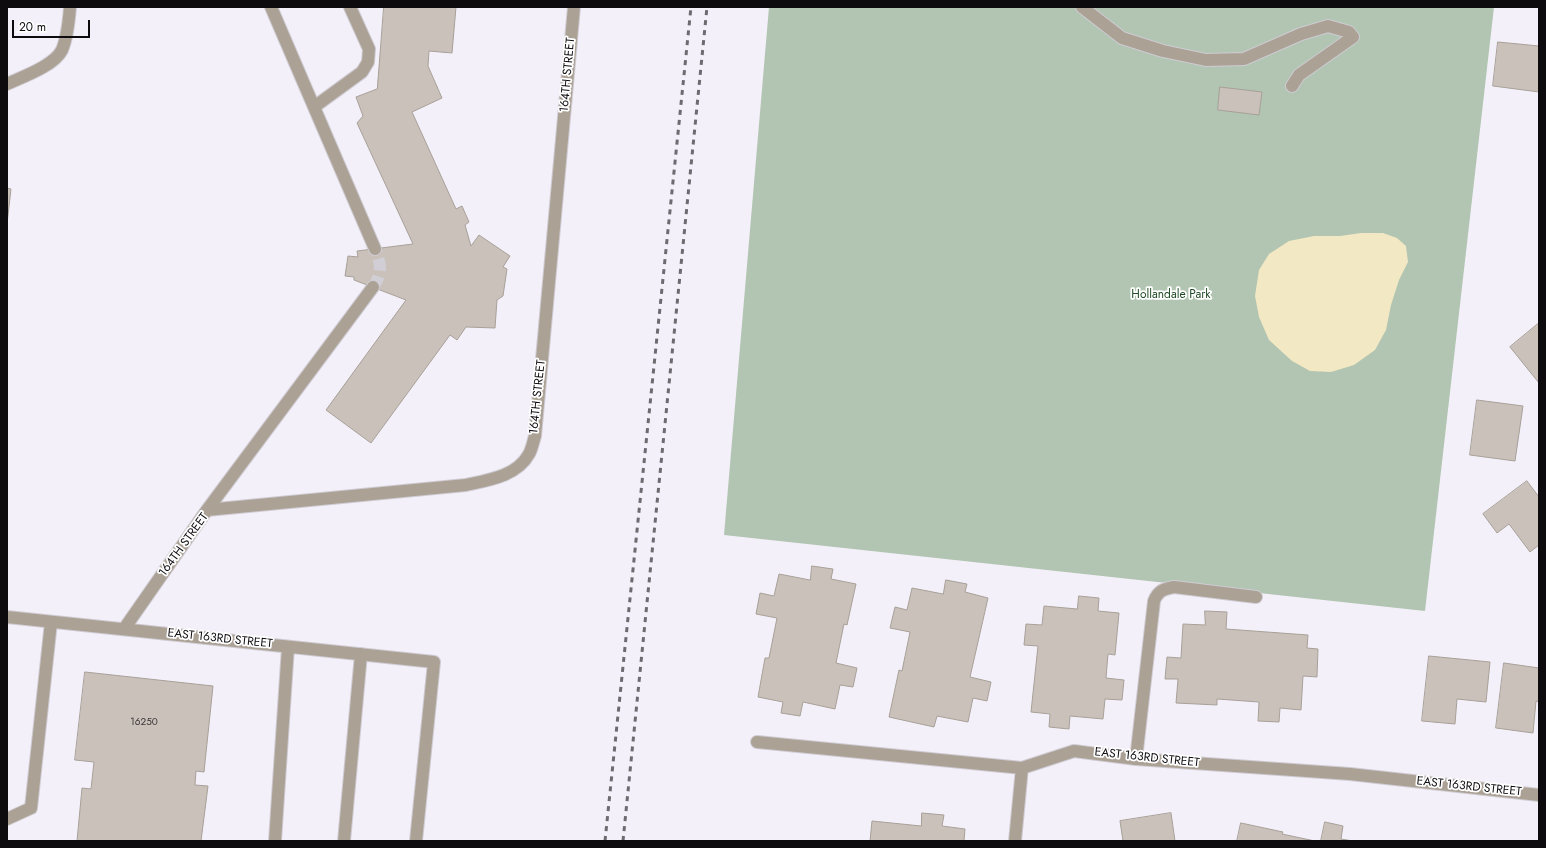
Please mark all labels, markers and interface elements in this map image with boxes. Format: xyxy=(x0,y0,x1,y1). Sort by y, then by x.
scale bar xyxy=(14,12,92,38)
text: 20 m xyxy=(19,18,46,36)
street label: 164TH STREET xyxy=(558,37,578,113)
park label: Hollandale Park xyxy=(1131,288,1211,302)
street label: 164TH STREET xyxy=(527,359,549,435)
street label: 164TH STREET xyxy=(156,511,212,579)
street label: EAST 163RD STREET xyxy=(167,626,273,652)
house number: 16250 xyxy=(130,717,158,729)
street label: EAST 163RD STREET xyxy=(1094,745,1200,771)
street label: EAST 163RD STREET xyxy=(1416,774,1522,800)

